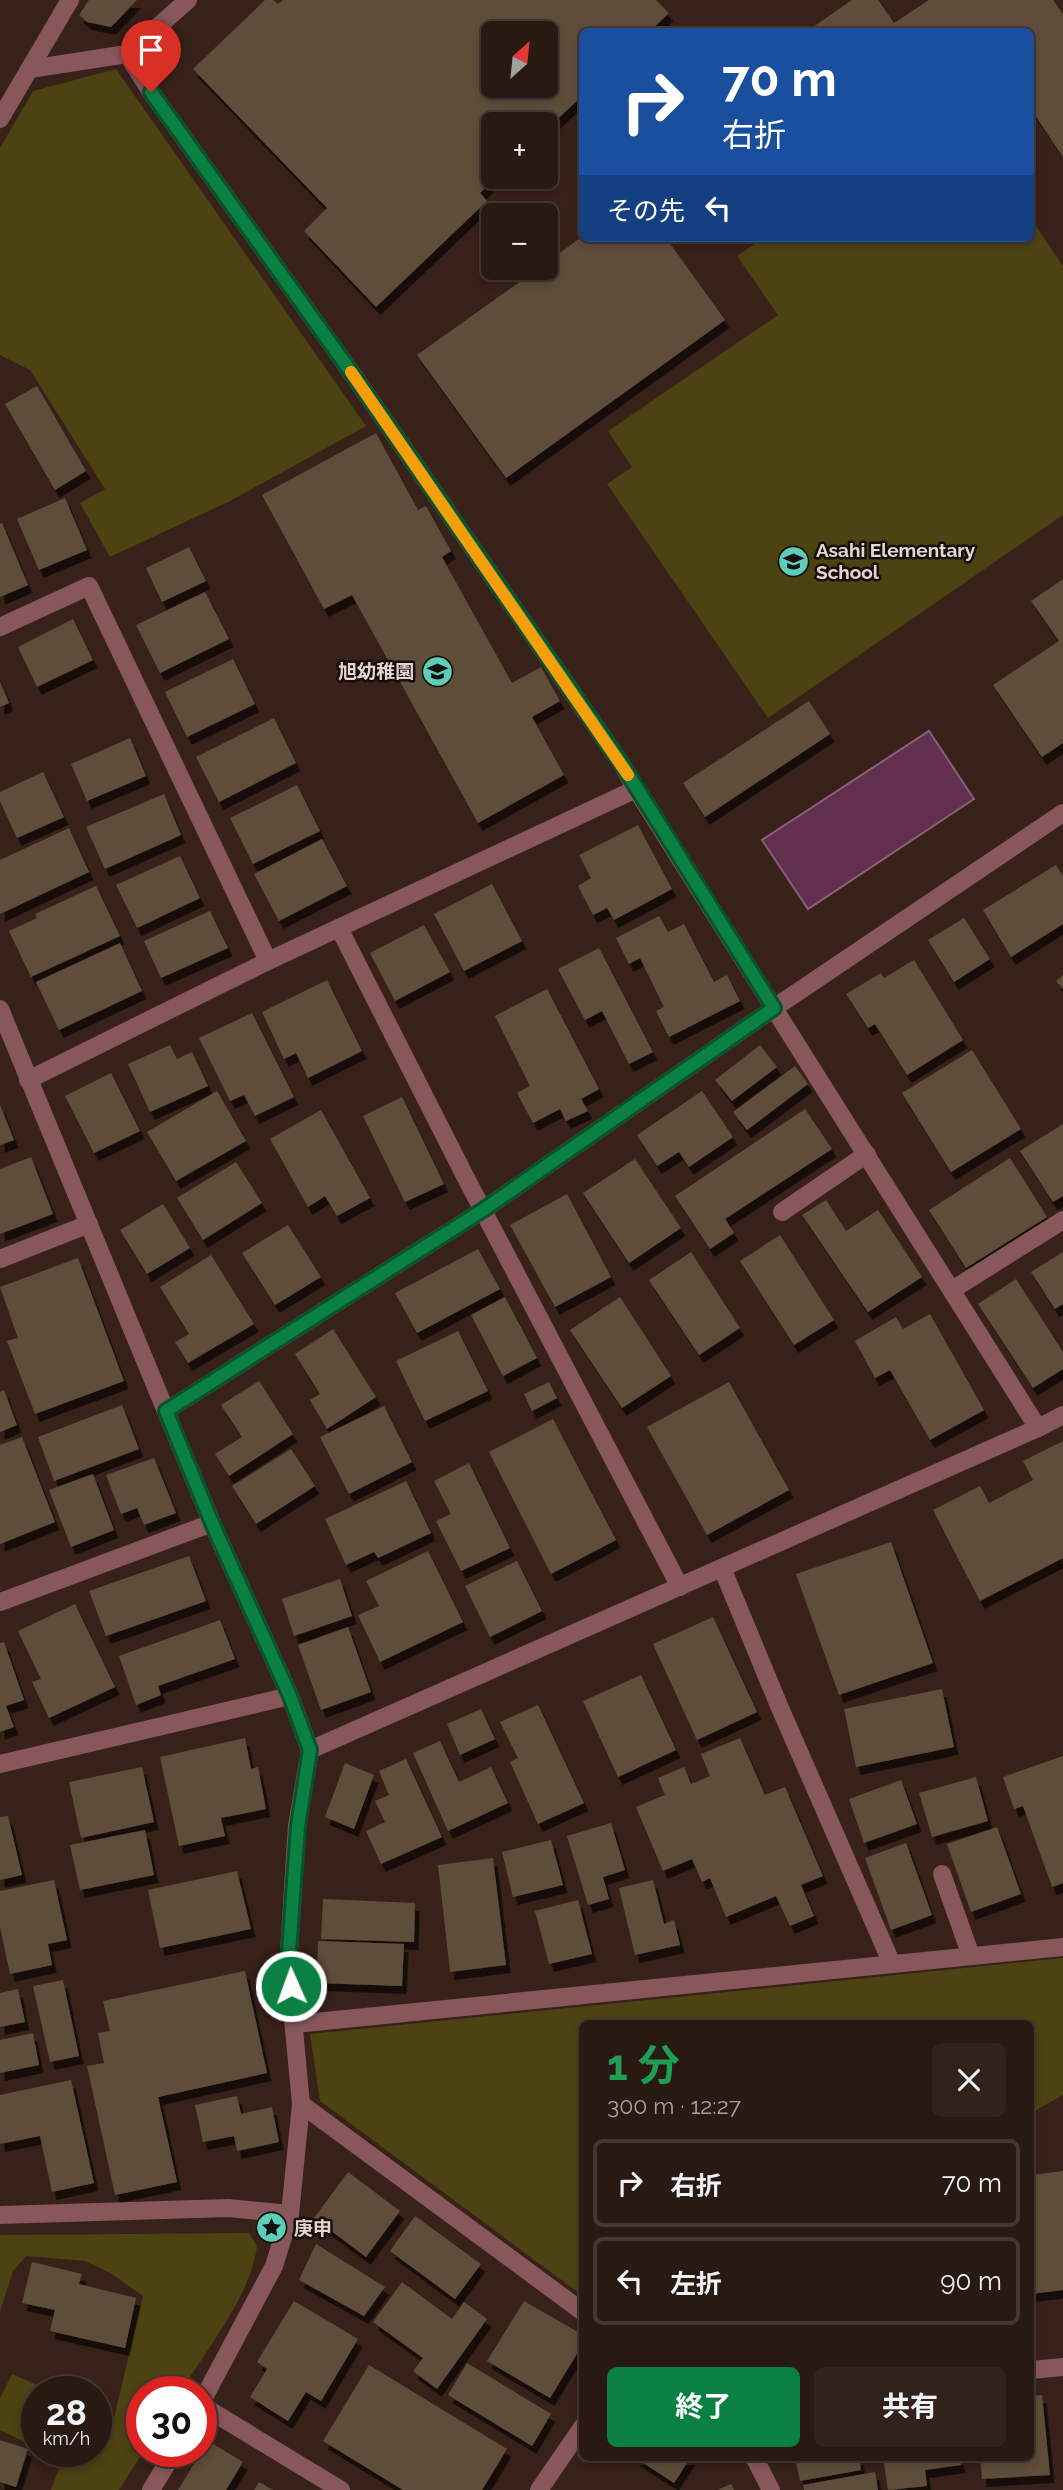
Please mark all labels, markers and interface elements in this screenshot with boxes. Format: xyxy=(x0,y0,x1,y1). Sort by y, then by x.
pin xyxy=(121,20,181,92)
north arrow xyxy=(481,21,558,98)
map controls xyxy=(481,21,558,280)
icon: arrive xyxy=(132,31,170,69)
text: 70 m xyxy=(722,50,837,107)
icon: right xyxy=(607,56,698,147)
button: + xyxy=(481,112,558,189)
text: 右折 xyxy=(722,116,786,153)
icon: left xyxy=(699,189,737,227)
text: その先 xyxy=(607,196,685,226)
button: − xyxy=(481,203,558,280)
place label: Asahi Elementary School xyxy=(816,539,976,583)
school or university icon: Asahi Elementary School xyxy=(776,544,810,578)
school or university icon: 旭幼稚園 xyxy=(420,654,454,688)
place label: 旭幼稚園 xyxy=(338,660,414,682)
position arrow xyxy=(254,1949,328,2023)
text: 1 分 xyxy=(607,2041,680,2090)
button: close xyxy=(932,2043,1006,2117)
text: 300 m · 12:27 xyxy=(607,2092,741,2119)
icon: right xyxy=(611,2164,649,2202)
text: 70 m xyxy=(942,2168,1002,2198)
text: 右折 xyxy=(670,2171,722,2201)
place icon: 庚申 xyxy=(254,2211,288,2245)
place label: 庚申 xyxy=(294,2217,332,2239)
icon: left xyxy=(611,2262,649,2300)
text: 90 m xyxy=(940,2266,1002,2296)
text: 左折 xyxy=(670,2269,722,2299)
button: 終了 xyxy=(607,2367,800,2447)
button: 共有 xyxy=(814,2367,1006,2447)
speed limit sign: 30 xyxy=(126,2376,217,2467)
text: 28 xyxy=(46,2392,87,2433)
text: km/h xyxy=(43,2428,90,2449)

